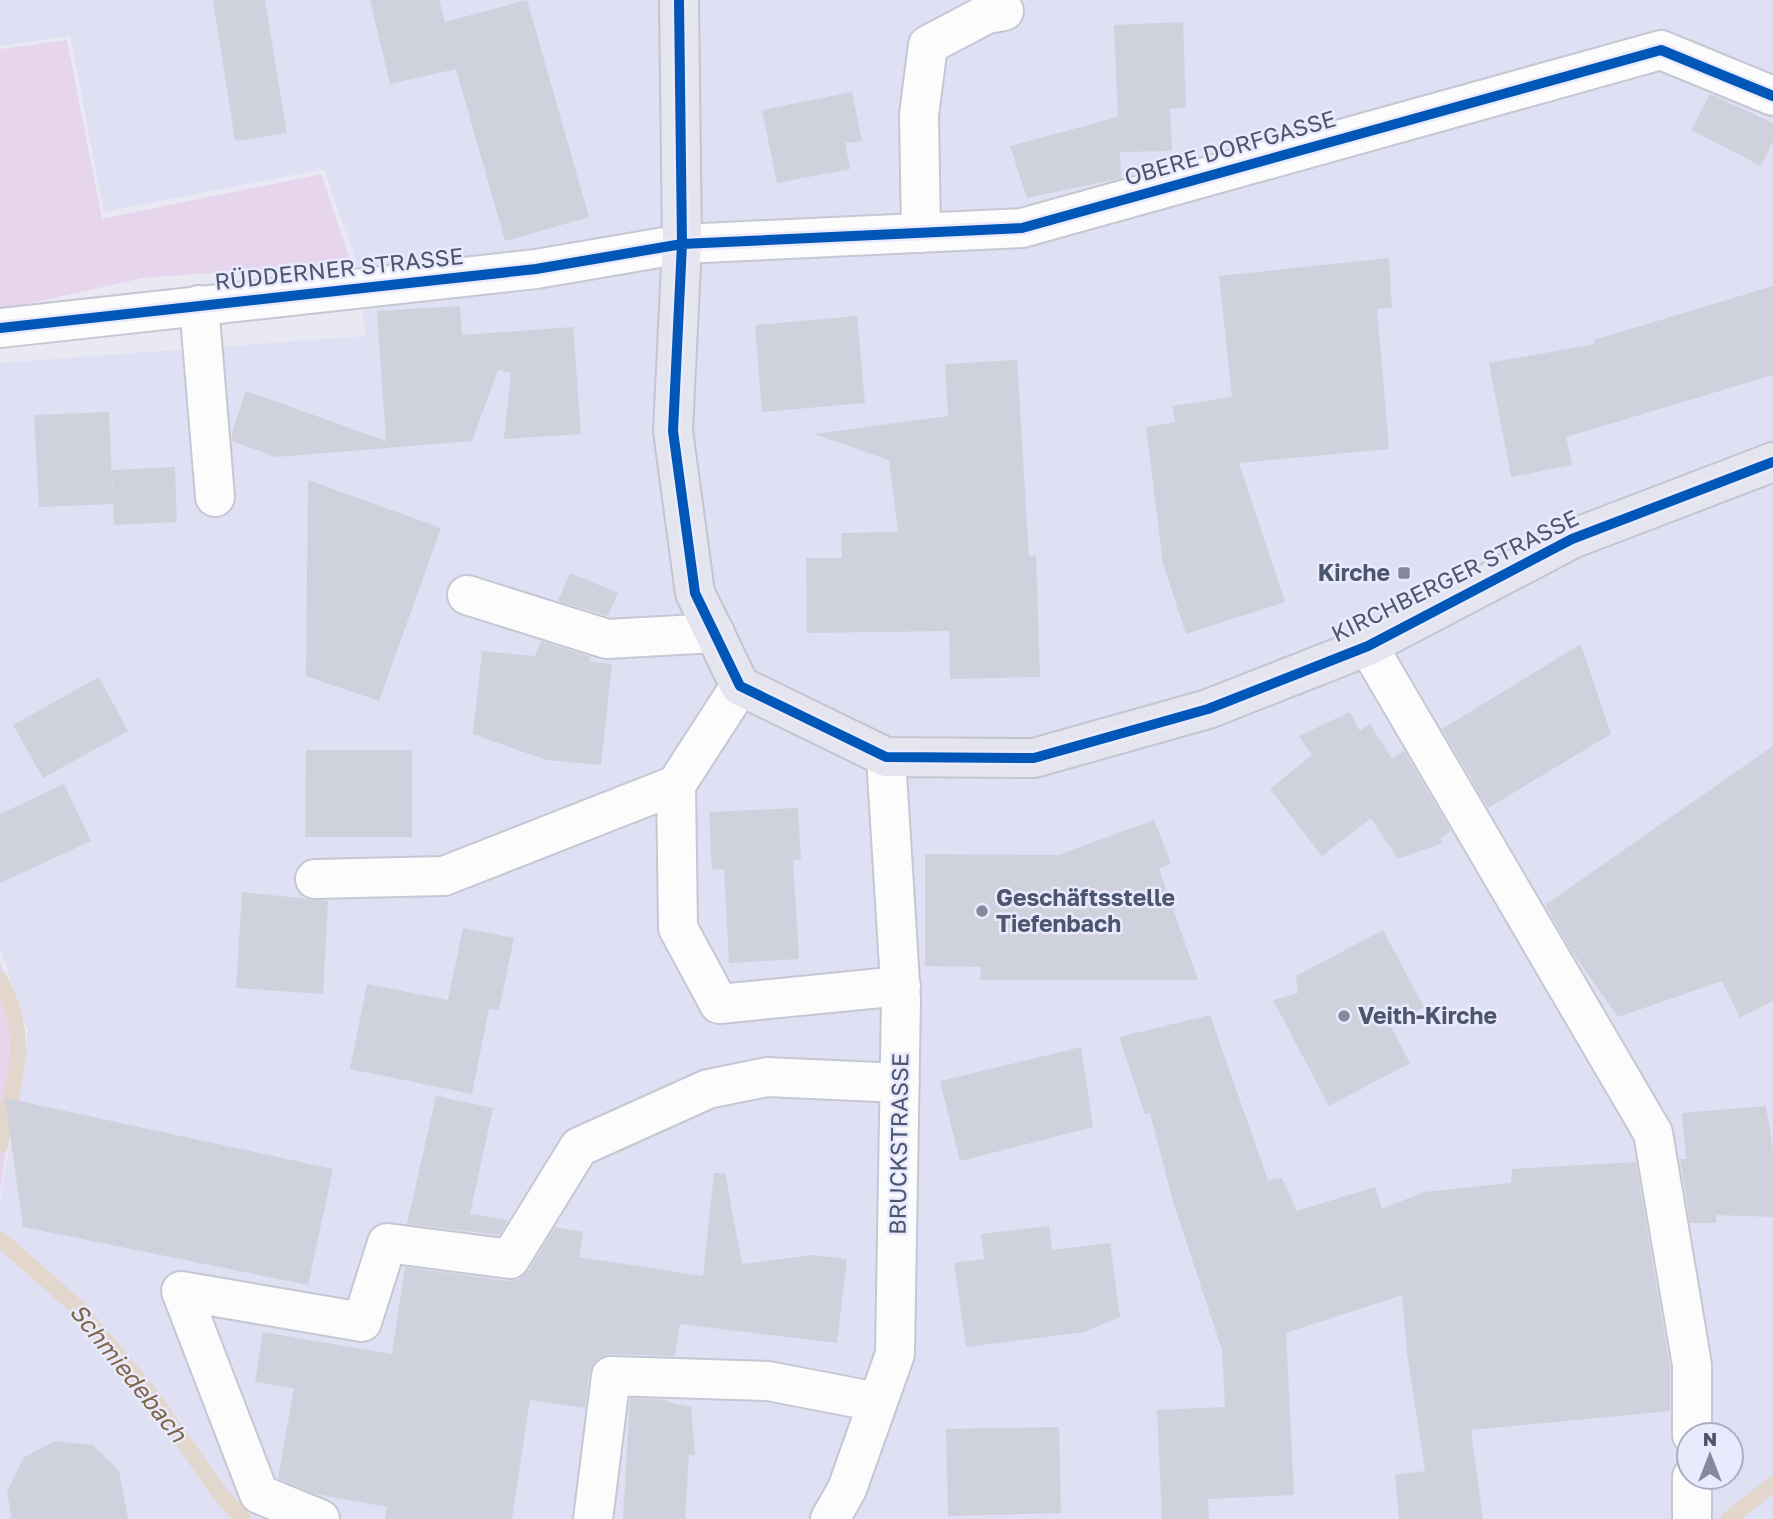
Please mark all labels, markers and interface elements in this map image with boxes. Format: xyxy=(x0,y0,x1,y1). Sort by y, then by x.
street label: OBERE DORFGASSE xyxy=(1121,103,1339,191)
street label: RÜDDERNER STRASSE xyxy=(213,241,465,295)
street label: KIRCHBERGER STRASSE xyxy=(1326,503,1583,647)
place label: Kirche xyxy=(1318,558,1390,586)
marker: Kirche xyxy=(1396,565,1412,581)
place label: Geschäftsstelle Tiefenbach xyxy=(996,883,1175,937)
marker: Geschäftsstelle Tiefenbach xyxy=(974,903,990,919)
place label: Veith-Kirche xyxy=(1358,1001,1497,1029)
marker: Veith-Kirche xyxy=(1336,1008,1352,1024)
street label: BRUCKSTRASSE xyxy=(882,1053,914,1235)
water label: Schmiedebach xyxy=(65,1297,195,1448)
north arrow xyxy=(1675,1421,1745,1491)
text: N xyxy=(1703,1427,1717,1450)

